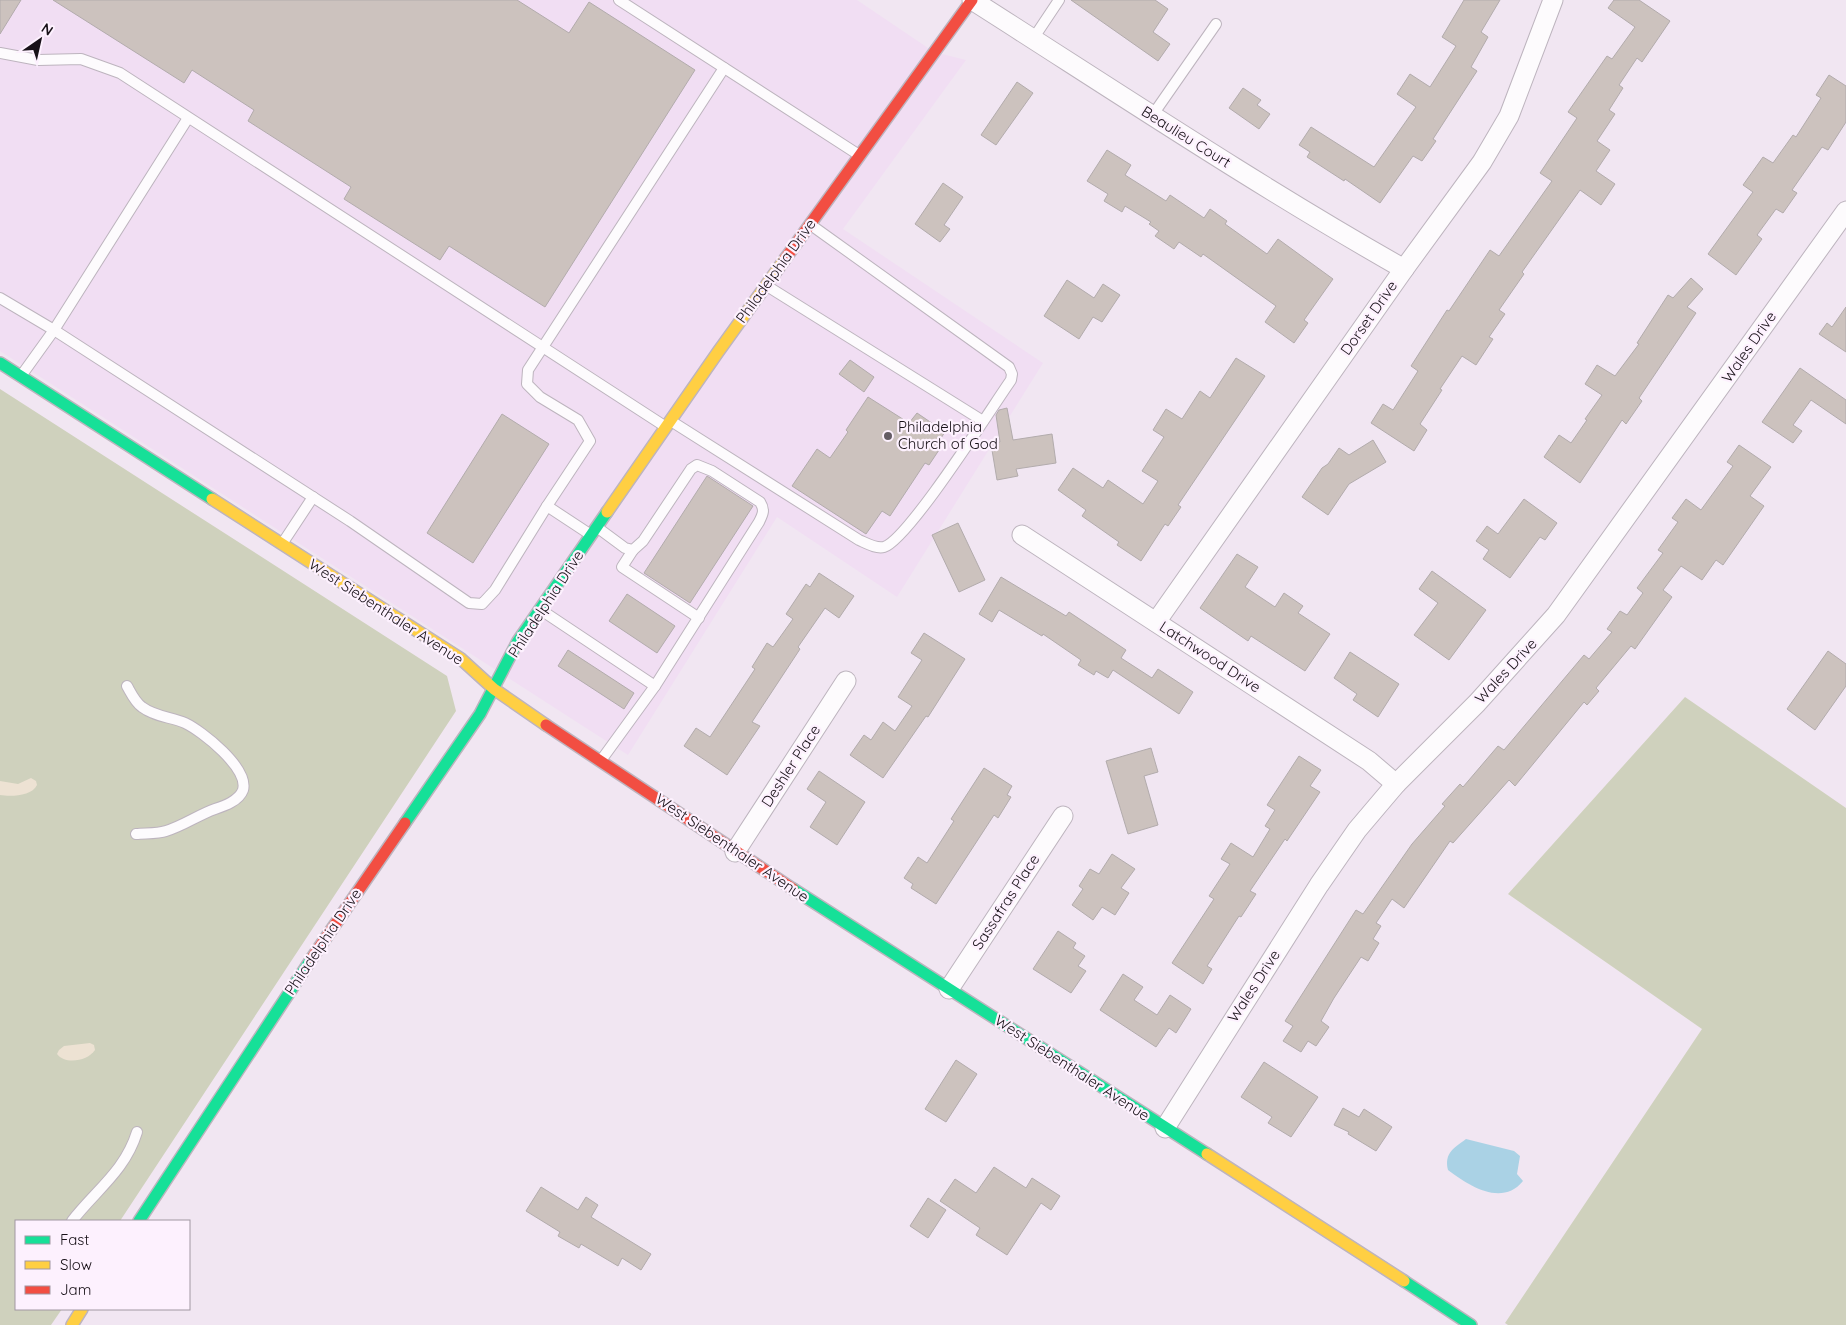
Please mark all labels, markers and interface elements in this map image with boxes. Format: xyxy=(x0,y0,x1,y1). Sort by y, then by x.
north arrow xyxy=(15,15,65,65)
text: N xyxy=(38,19,57,40)
street label: Beaulieu Court xyxy=(1138,102,1234,172)
street label: Philadelphia Drive xyxy=(731,215,820,327)
street label: Dorset Drive xyxy=(1336,277,1401,359)
street label: Wales Drive xyxy=(1717,307,1780,386)
place label: Philadelphia Church of God xyxy=(898,417,998,453)
marker: Philadelphia Church of God xyxy=(882,430,894,442)
street label: Philadelphia Drive xyxy=(504,546,587,661)
street label: West Siebenthaler Avenue xyxy=(305,554,467,669)
street label: Latchwood Drive xyxy=(1156,617,1265,696)
street label: Wales Drive xyxy=(1471,634,1541,707)
street label: Deshler Place xyxy=(757,721,824,810)
street label: West Siebenthaler Avenue xyxy=(652,789,813,906)
street label: Sassafras Place xyxy=(968,851,1043,953)
street label: Philadelphia Drive xyxy=(280,885,365,999)
street label: Wales Drive xyxy=(1223,946,1284,1025)
street label: West Siebenthaler Avenue xyxy=(991,1010,1153,1125)
legend xyxy=(15,1220,190,1310)
text: Fast xyxy=(60,1230,89,1249)
text: Slow xyxy=(60,1255,92,1274)
text: Jam xyxy=(60,1280,91,1299)

